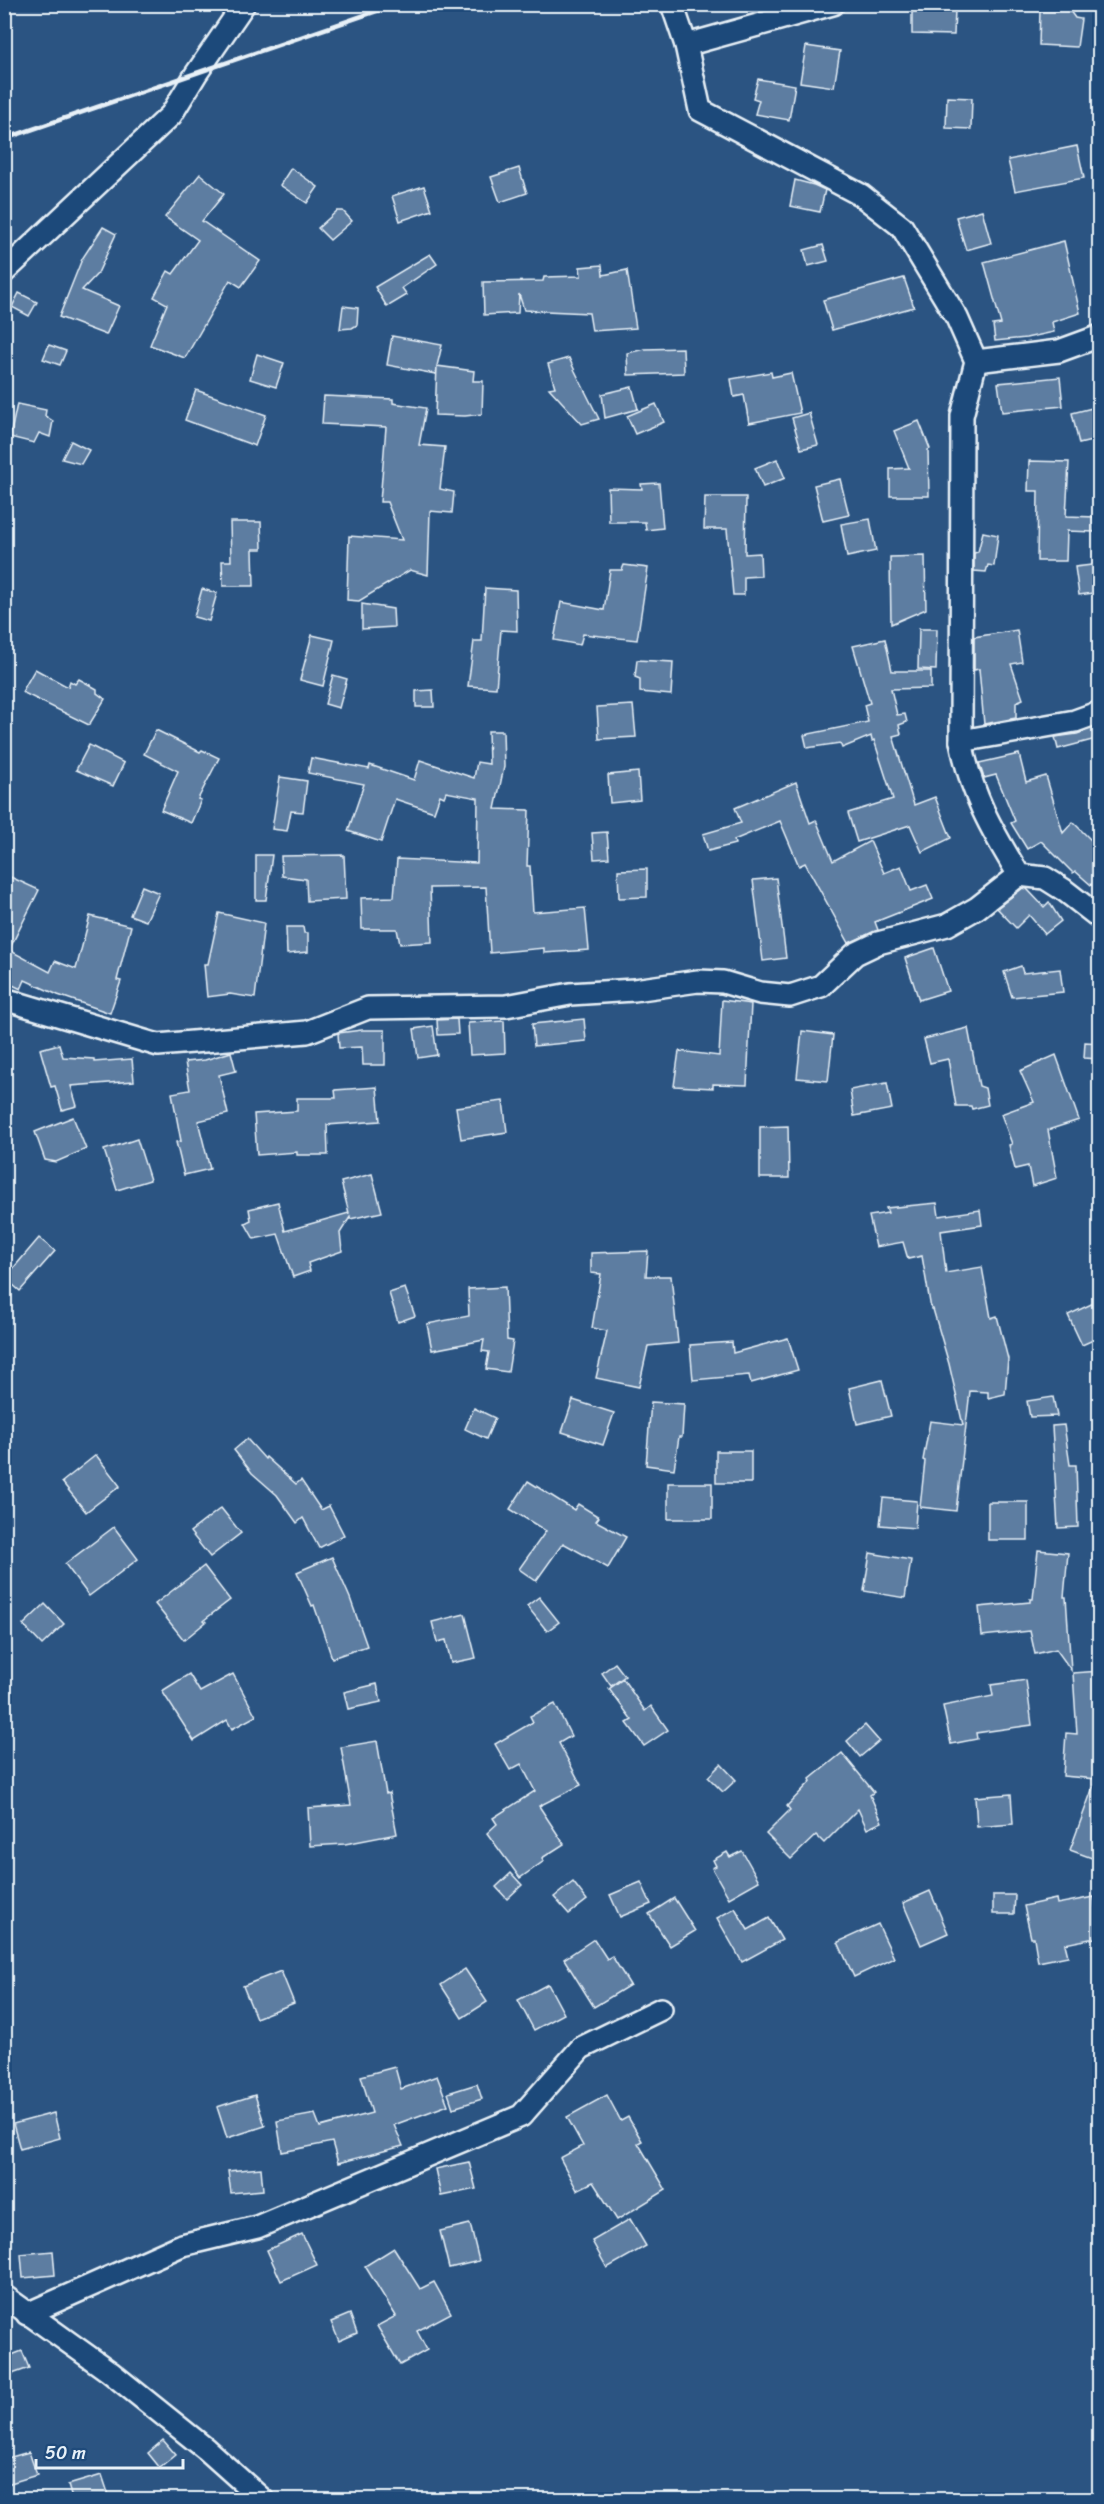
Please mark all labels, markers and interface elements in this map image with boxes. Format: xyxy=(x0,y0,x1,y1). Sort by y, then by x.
scale bar xyxy=(36,2432,183,2470)
text: 50 m xyxy=(45,2437,86,2469)

